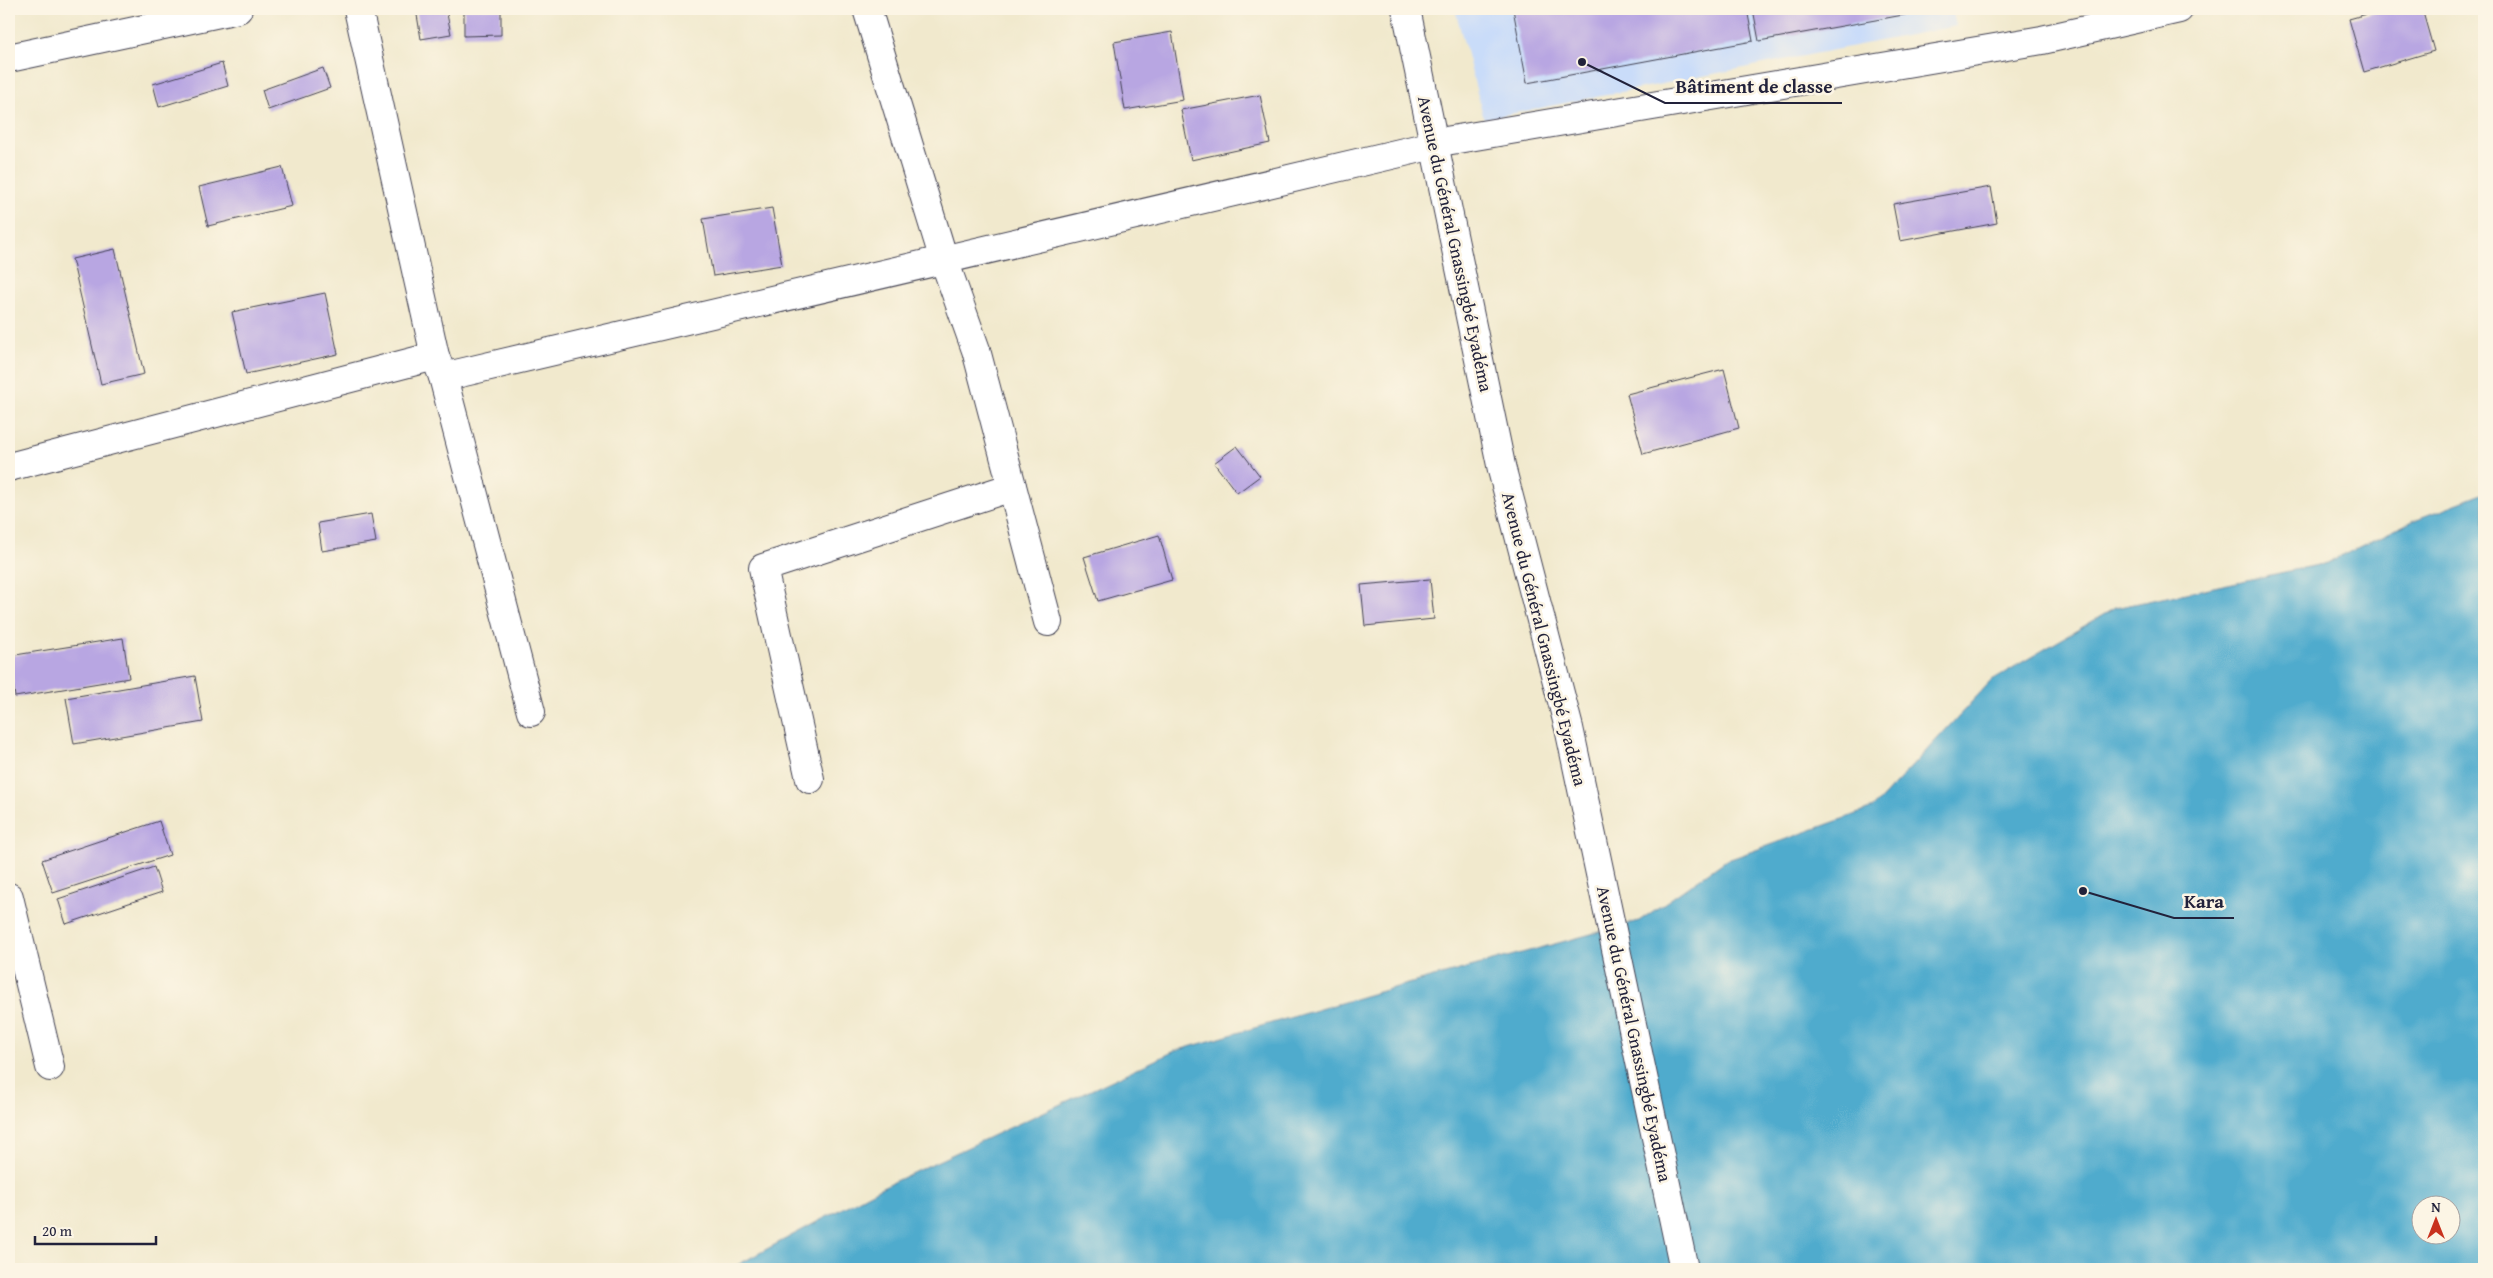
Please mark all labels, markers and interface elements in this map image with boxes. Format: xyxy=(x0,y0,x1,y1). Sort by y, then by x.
callout: Bâtiment de classe xyxy=(1665,69,1842,103)
text: Bâtiment de classe xyxy=(1676,72,1832,100)
street label: Avenue du Général Gnassingbé Eyadéma xyxy=(1411,93,1500,395)
street label: Avenue du Général Gnassingbé Eyadéma xyxy=(1495,489,1594,789)
street label: Avenue du Général Gnassingbé Eyadéma xyxy=(1590,883,1679,1185)
callout: Kara xyxy=(2174,884,2234,918)
text: Kara xyxy=(2184,887,2224,915)
north arrow xyxy=(2410,1196,2460,1246)
text: N xyxy=(2431,1197,2441,1217)
scale bar xyxy=(35,1213,156,1245)
text: 20 m xyxy=(42,1220,73,1241)

